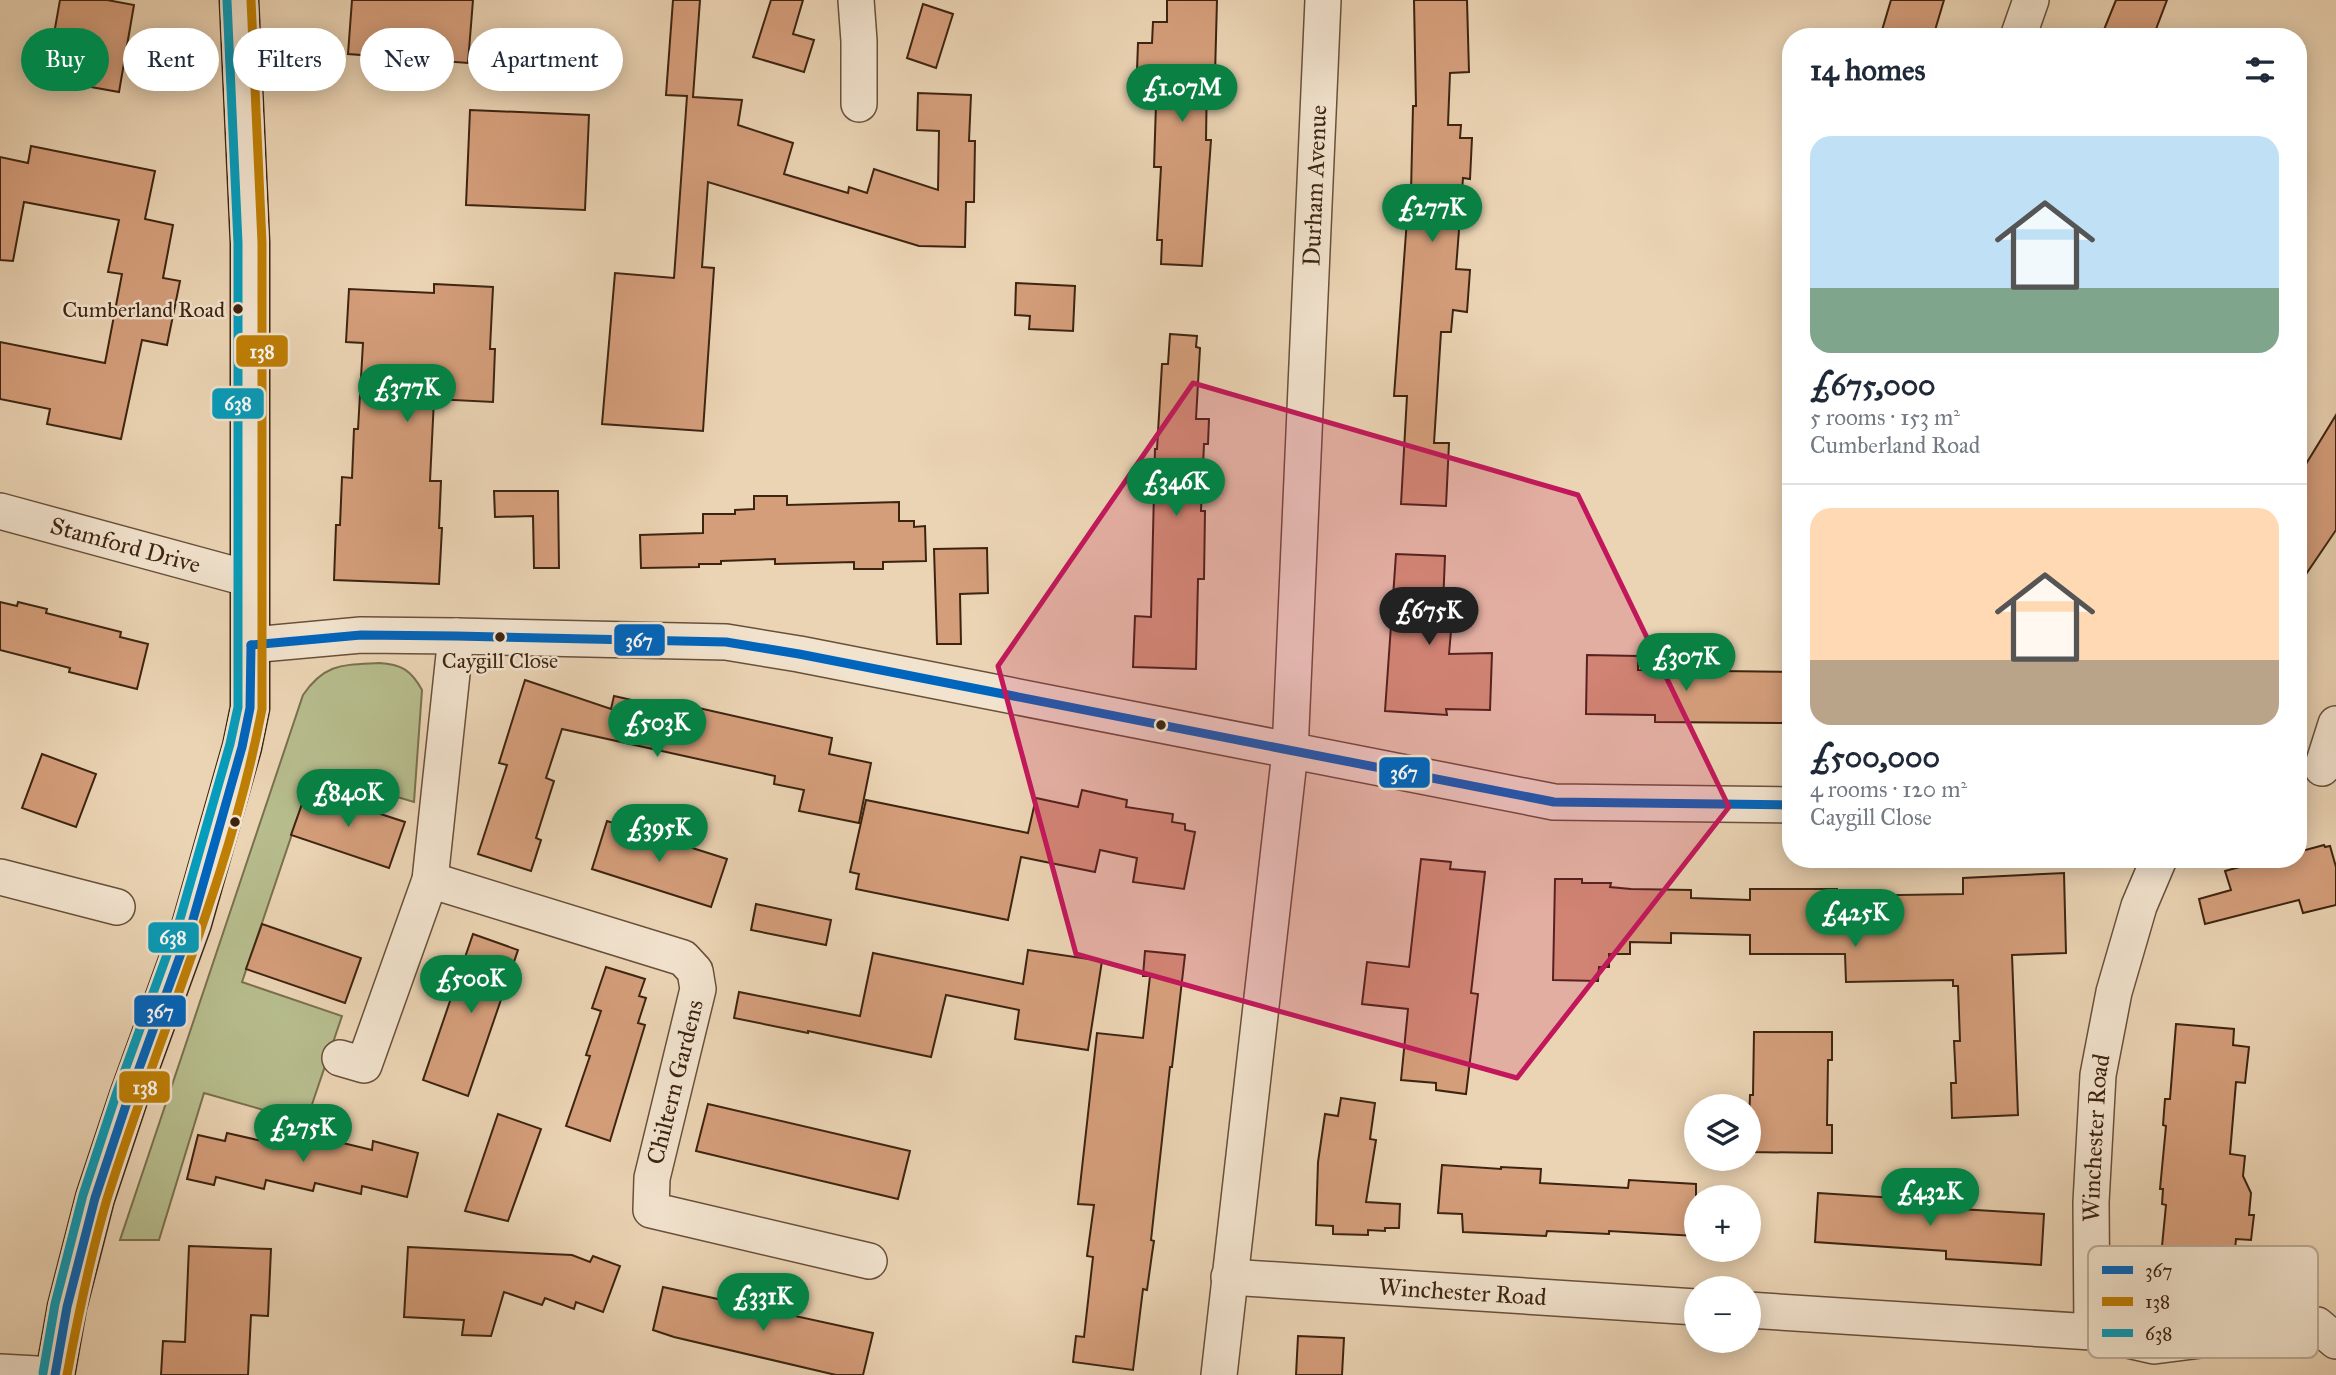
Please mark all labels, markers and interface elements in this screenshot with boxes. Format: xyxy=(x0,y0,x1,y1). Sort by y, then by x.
chip: Buy xyxy=(21,28,109,91)
chip: Rent xyxy=(123,28,219,91)
chip: Filters xyxy=(233,28,346,91)
chip: New xyxy=(360,28,454,91)
chip: Apartment xyxy=(468,28,623,91)
icon: filters xyxy=(2241,51,2279,89)
text: 14 homes xyxy=(1810,52,1925,88)
pin: £1.07M xyxy=(1125,64,1239,124)
text: £1.07M xyxy=(1142,73,1222,101)
street label: Durham Avenue xyxy=(1296,104,1333,267)
icon: home xyxy=(1982,182,2108,308)
pin: £277K xyxy=(1383,184,1481,244)
text: £277K xyxy=(1398,193,1466,221)
place label: Cumberland Road xyxy=(62,296,225,323)
marker: Cumberland Road xyxy=(231,302,245,316)
line badge: 138 xyxy=(235,334,289,368)
text: 138 xyxy=(249,340,275,364)
pin: £377K xyxy=(358,364,456,424)
text: £675,000 xyxy=(1810,367,1936,403)
text: £377K xyxy=(374,373,440,401)
line badge: 638 xyxy=(211,387,265,420)
text: 638 xyxy=(224,392,252,416)
text: 5 rooms · 153 m² xyxy=(1810,403,1960,431)
text: Cumberland Road xyxy=(1810,431,1980,459)
pin: £346K xyxy=(1127,458,1225,518)
text: £346K xyxy=(1143,467,1209,495)
street label: Stamford Drive xyxy=(47,510,204,580)
icon: home xyxy=(1982,554,2108,680)
pin: £675K xyxy=(1380,588,1478,647)
text: £675K xyxy=(1395,596,1463,624)
line badge: 367 xyxy=(613,623,666,657)
text: 367 xyxy=(625,629,653,653)
marker: Caygill Close xyxy=(493,630,507,644)
pin: £307K xyxy=(1637,634,1735,693)
text: £307K xyxy=(1652,642,1720,670)
place label: Caygill Close xyxy=(442,647,558,674)
pin: £503K xyxy=(608,700,706,759)
text: £503K xyxy=(624,708,690,736)
unlabelled marker xyxy=(1154,718,1168,732)
text: £500,000 xyxy=(1810,739,1940,775)
line badge: 367 xyxy=(1378,756,1431,789)
text: 367 xyxy=(1390,761,1418,785)
pin: £840K xyxy=(299,770,397,829)
text: 4 rooms · 120 m² xyxy=(1810,775,1967,803)
text: £840K xyxy=(313,778,383,806)
text: Caygill Close xyxy=(1810,803,1932,831)
pin: £395K xyxy=(610,804,708,864)
text: £395K xyxy=(627,813,691,841)
unlabelled marker xyxy=(228,815,242,829)
pin: £425K xyxy=(1806,890,1904,949)
text: £425K xyxy=(1822,898,1889,926)
line badge: 638 xyxy=(147,921,200,954)
text: 638 xyxy=(159,926,187,950)
pin: £500K xyxy=(422,956,520,1015)
text: £500K xyxy=(436,964,506,992)
line badge: 367 xyxy=(133,994,187,1028)
street label: Chiltern Gardens xyxy=(640,997,710,1167)
text: 367 xyxy=(146,1000,174,1024)
street label: Winchester Road xyxy=(2076,1051,2117,1222)
line badge: 138 xyxy=(118,1070,171,1104)
text: 138 xyxy=(132,1076,158,1100)
map controls xyxy=(1684,1094,1761,1353)
button: layers xyxy=(1684,1094,1761,1171)
pin: £275K xyxy=(254,1104,352,1164)
text: £275K xyxy=(270,1113,336,1141)
pin: £432K xyxy=(1881,1168,1979,1228)
text: £432K xyxy=(1897,1177,1963,1205)
button: + xyxy=(1684,1185,1761,1262)
legend xyxy=(2088,1246,2318,1358)
text: 367 xyxy=(2145,1259,2172,1282)
street label: Winchester Road xyxy=(1378,1272,1547,1312)
pin: £331K xyxy=(714,1274,812,1333)
button: − xyxy=(1684,1276,1761,1353)
text: £331K xyxy=(733,1282,793,1310)
text: 138 xyxy=(2145,1290,2170,1313)
text: 638 xyxy=(2145,1322,2172,1345)

